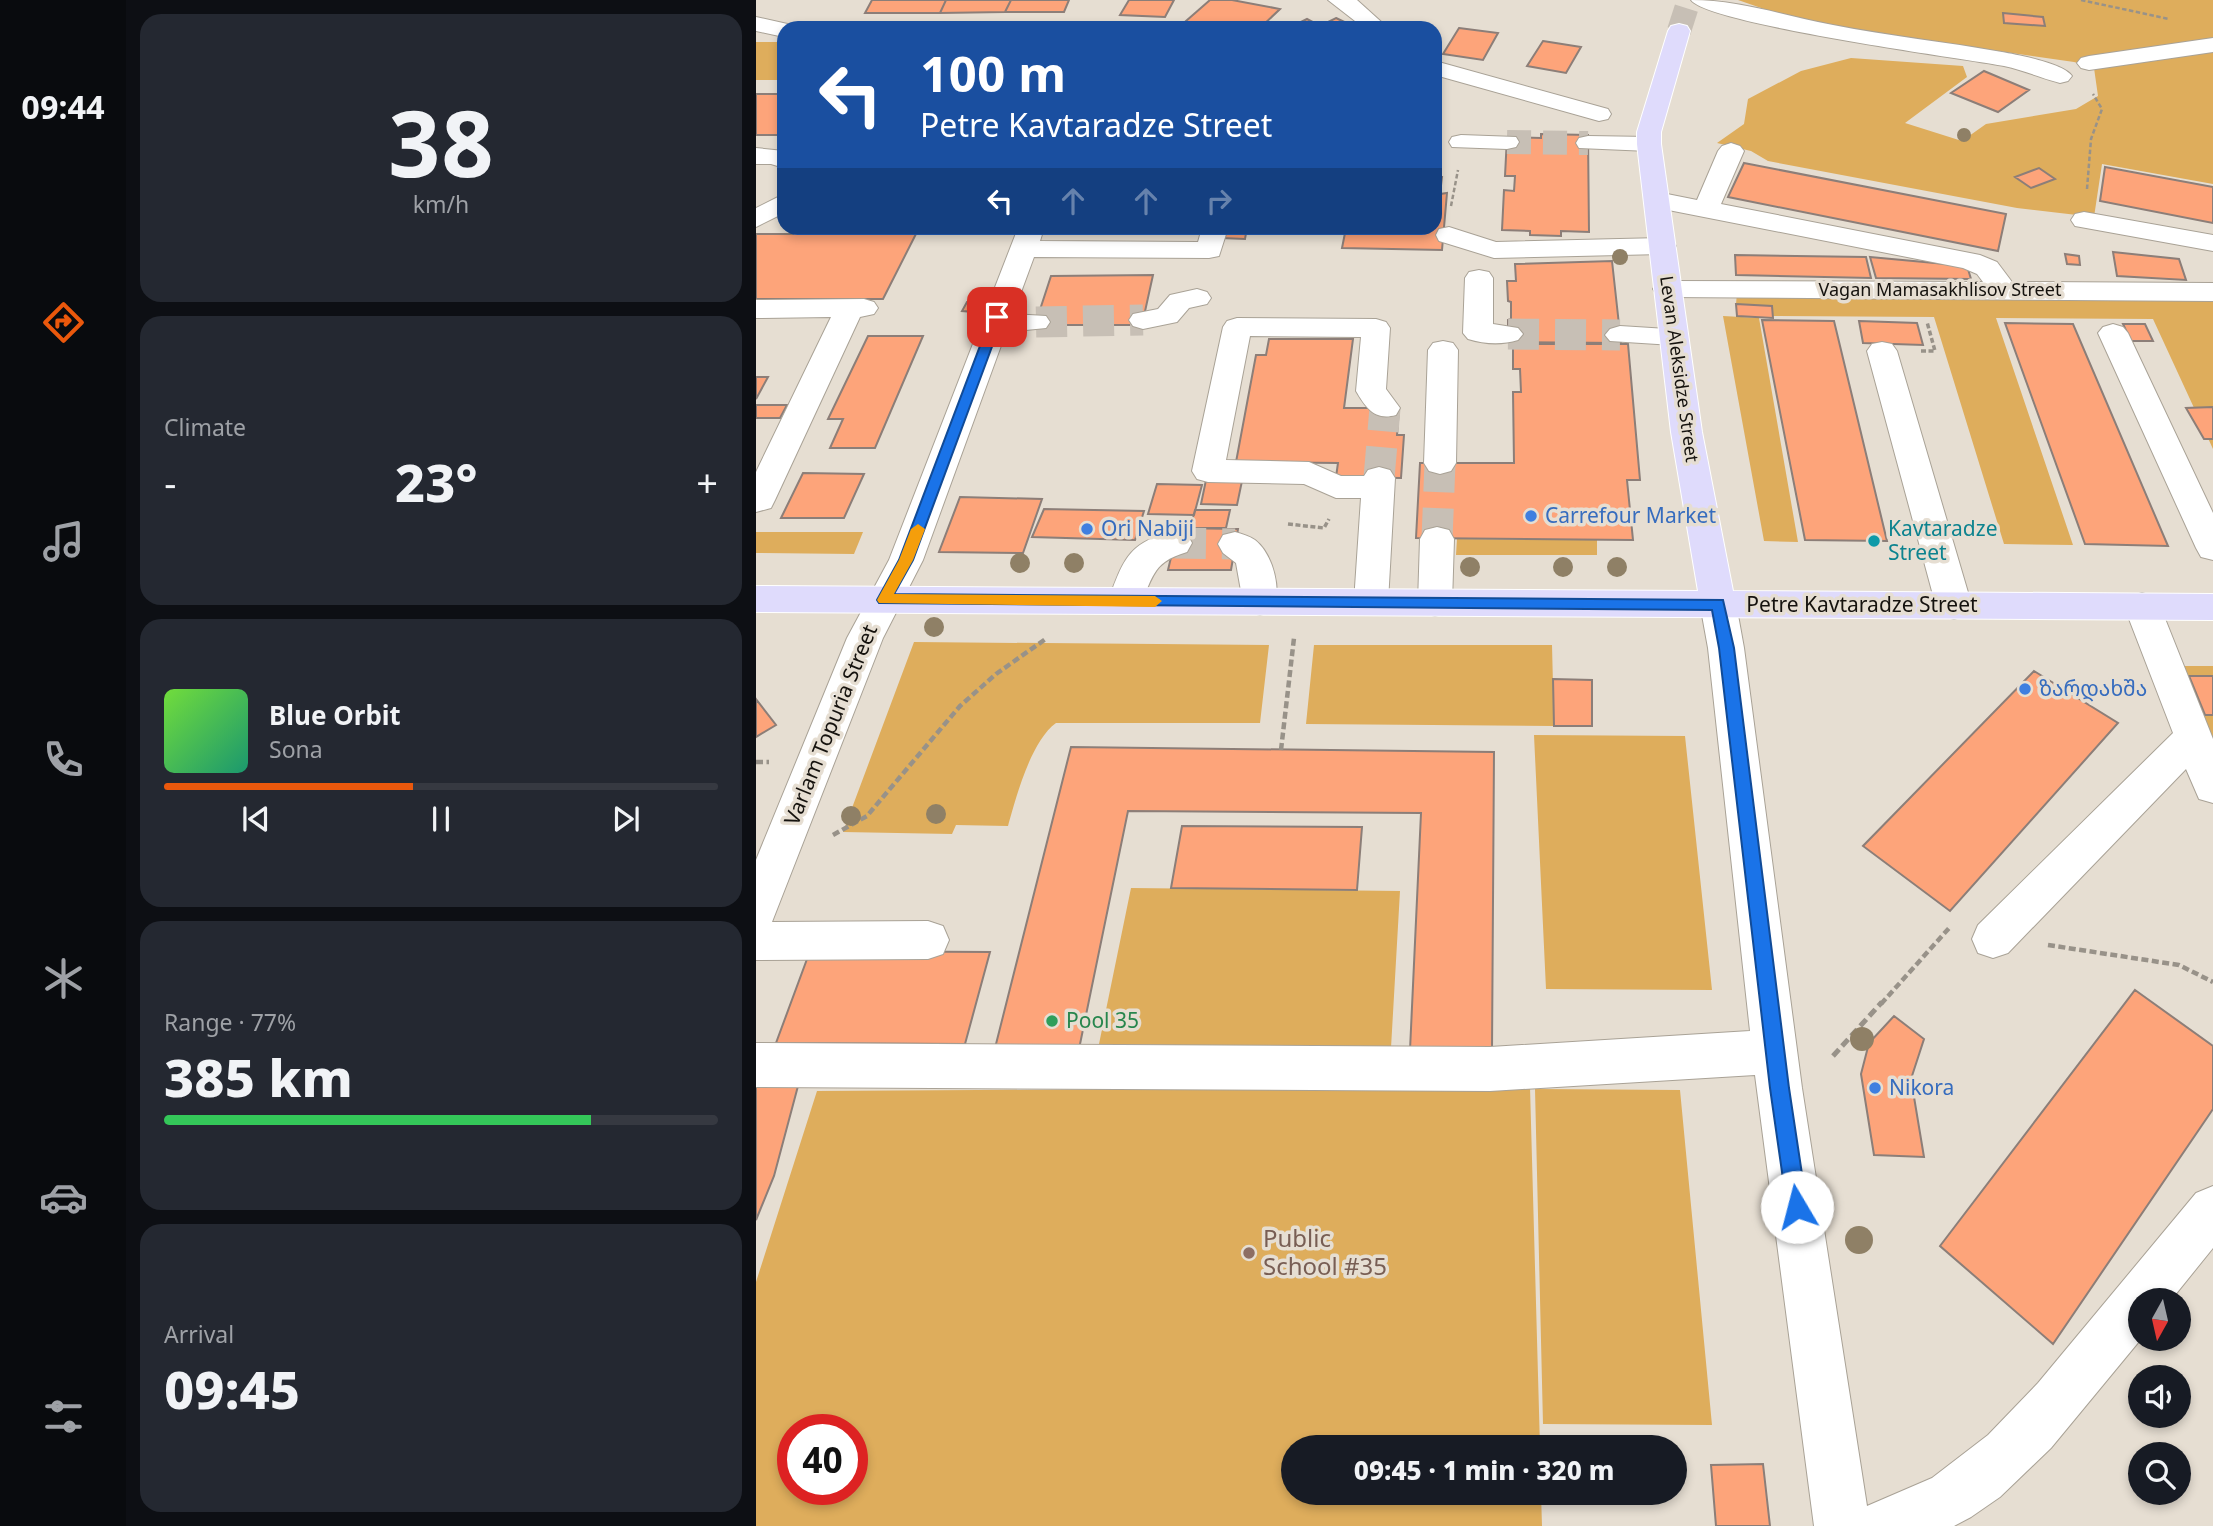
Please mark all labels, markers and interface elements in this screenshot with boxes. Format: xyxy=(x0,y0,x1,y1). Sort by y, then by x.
text: 100 m xyxy=(920,40,1066,106)
icon: left xyxy=(805,49,896,140)
text: 38 xyxy=(388,80,494,204)
text: 09:44 xyxy=(21,85,105,128)
text: Petre Kavtaradze Street xyxy=(920,103,1272,146)
icon: left xyxy=(981,182,1019,220)
icon: ahead xyxy=(1054,182,1092,220)
icon: ahead xyxy=(1127,182,1165,220)
icon: right xyxy=(1200,182,1238,220)
text: km/h xyxy=(413,188,469,220)
street label: Levan Aleksidze Street xyxy=(1655,274,1705,464)
street label: Vagan Mamasakhlisov Street xyxy=(1819,277,2062,301)
pin xyxy=(967,287,1027,347)
icon: directions xyxy=(39,298,88,347)
icon: arrive xyxy=(978,298,1016,336)
text: Climate xyxy=(164,411,246,443)
text: 23° xyxy=(395,446,478,517)
text: − xyxy=(164,456,176,508)
text: + xyxy=(696,456,718,508)
place label: Carrefour Market xyxy=(1545,501,1716,529)
marker: Carrefour Market xyxy=(1523,508,1539,524)
place label: Ori Nabiji xyxy=(1101,514,1194,542)
place label: Kavtaradze Street xyxy=(1888,514,1997,566)
icon: music xyxy=(39,517,88,566)
marker: Ori Nabiji xyxy=(1079,521,1095,537)
marker: Kavtaradze Street xyxy=(1866,533,1882,549)
street label: Petre Kavtaradze Street xyxy=(1746,590,1978,618)
street label: Varlam Topuria Street xyxy=(777,620,883,829)
place label: ზარდახშა xyxy=(2039,674,2147,702)
marker: ზარდახშა xyxy=(2017,681,2033,697)
text: Blue Orbit xyxy=(269,697,401,733)
text: Sona xyxy=(269,733,323,765)
icon: phone xyxy=(39,735,88,784)
icon: previous xyxy=(237,800,275,838)
icon: pause xyxy=(422,800,460,838)
icon: next xyxy=(607,800,645,838)
icon: climate xyxy=(39,954,88,1003)
text: Range · 77% xyxy=(164,1006,296,1038)
place label: Pool 35 xyxy=(1066,1006,1139,1034)
marker: Pool 35 xyxy=(1044,1013,1060,1029)
text: 385 km xyxy=(164,1041,353,1112)
place label: Nikora xyxy=(1889,1073,1954,1101)
marker: Nikora xyxy=(1867,1080,1883,1096)
position arrow xyxy=(1760,1170,1834,1244)
icon: car xyxy=(39,1173,88,1222)
place label: Public School #35 xyxy=(1263,1221,1387,1282)
marker: Public School #35 xyxy=(1241,1245,1257,1261)
north arrow xyxy=(2128,1288,2191,1351)
map controls xyxy=(2128,1288,2191,1505)
text: Arrival xyxy=(164,1318,234,1350)
text: 09:45 xyxy=(164,1353,300,1424)
button: sound xyxy=(2128,1365,2191,1428)
icon: filters xyxy=(39,1392,88,1441)
speed limit sign: 40 xyxy=(777,1414,868,1505)
button: search xyxy=(2128,1442,2191,1505)
text: 09:45 · 1 min · 320 m xyxy=(1354,1452,1614,1488)

